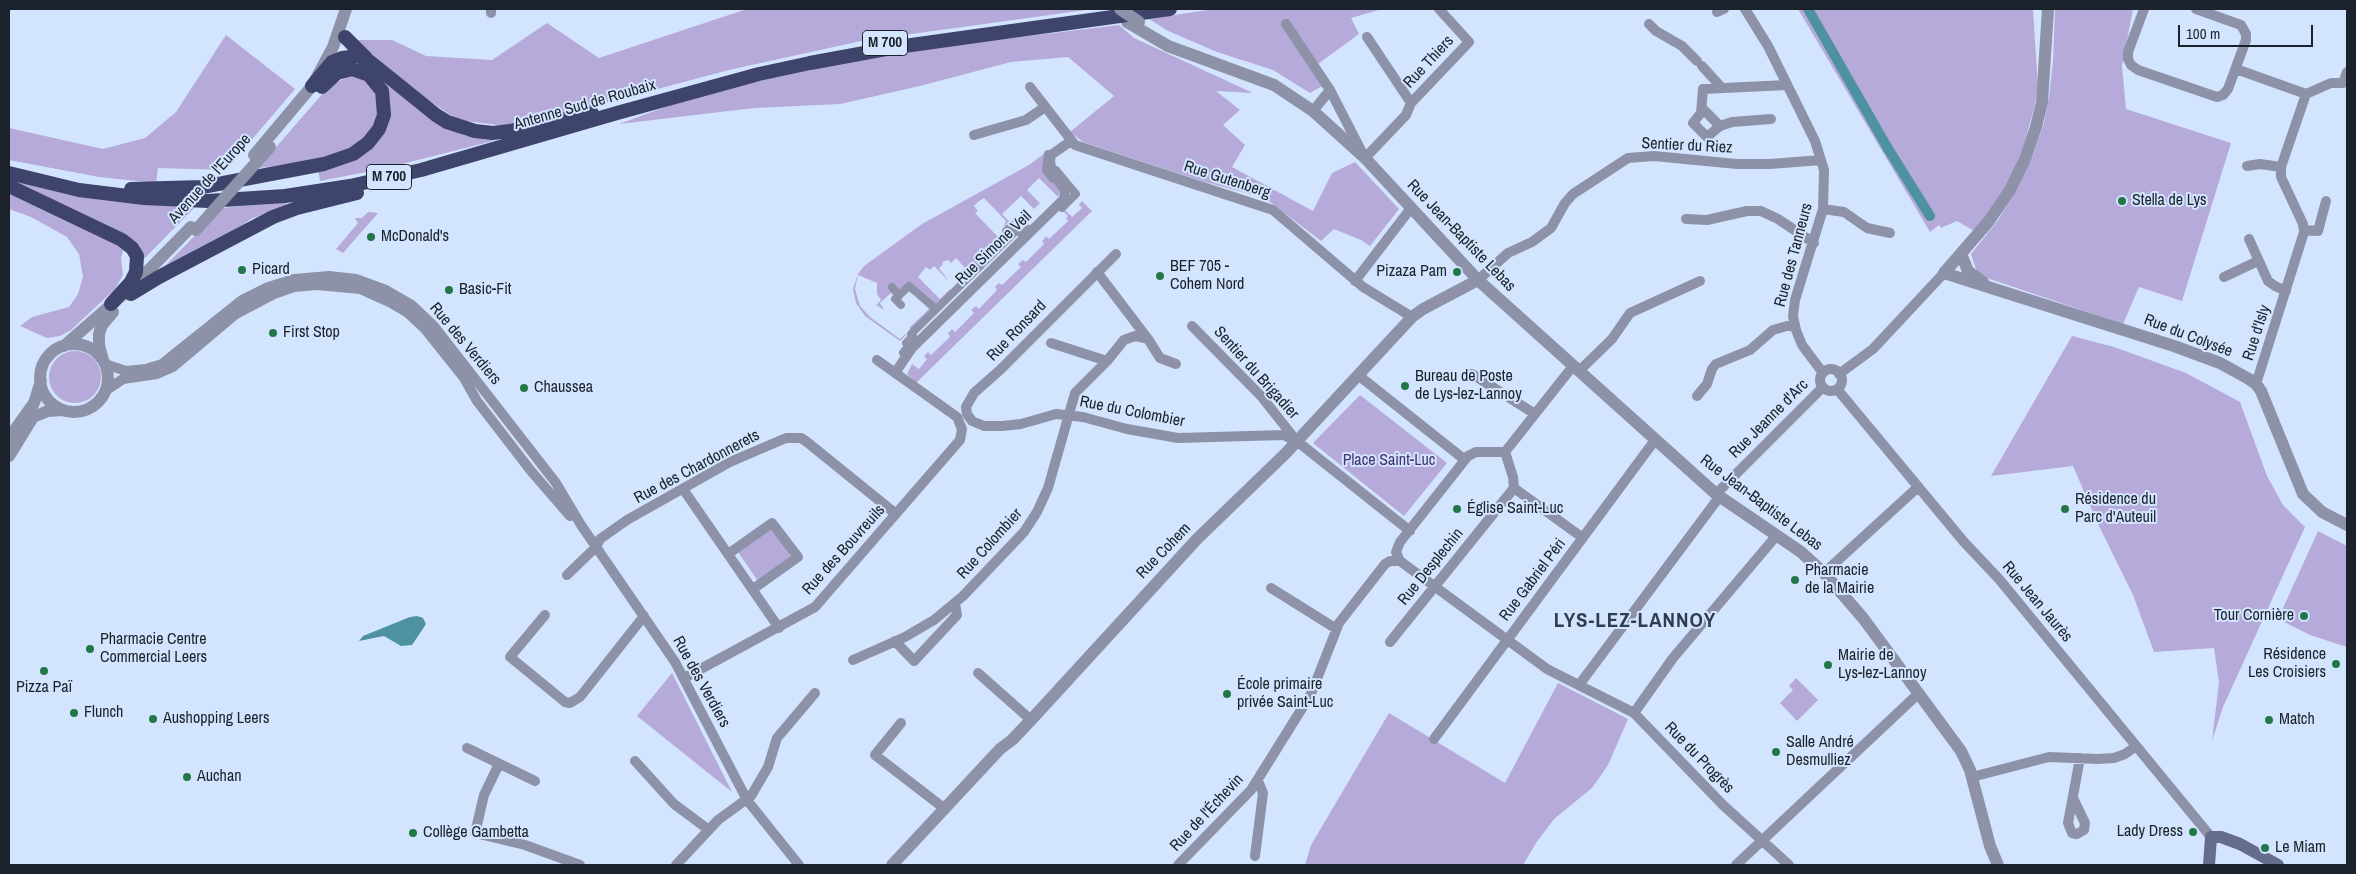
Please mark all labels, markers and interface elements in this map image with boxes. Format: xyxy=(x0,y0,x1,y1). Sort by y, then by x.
scale bar xyxy=(2181,15,2316,47)
text: 100 m xyxy=(2186,23,2220,44)
road number: M 700 xyxy=(862,30,908,56)
street label: Rue Thiers xyxy=(1400,32,1458,92)
street label: Antenne Sud de Roubaix xyxy=(512,76,658,134)
street label: Avenue de l'Europe xyxy=(165,130,255,228)
street label: Sentier du Riez xyxy=(1641,134,1733,158)
street label: Rue Gutenberg xyxy=(1181,157,1273,203)
road number: M 700 xyxy=(366,164,412,190)
street label: Rue Jean-Baptiste Lebas xyxy=(1403,176,1519,296)
place label: Stella de Lys xyxy=(2132,191,2207,211)
marker: Stella de Lys xyxy=(2116,195,2128,207)
street label: Rue des Tanneurs xyxy=(1771,201,1817,309)
street label: Rue Simone Veil xyxy=(952,207,1036,289)
place label: McDonald's xyxy=(381,227,449,247)
marker: McDonald's xyxy=(365,231,377,243)
place label: BEF 705 - Cohem Nord xyxy=(1170,257,1244,295)
place label: Picard xyxy=(252,260,290,280)
place label: Pizaza Pam xyxy=(1376,262,1447,282)
marker: Picard xyxy=(236,264,248,276)
marker: Pizaza Pam xyxy=(1451,266,1463,278)
marker: BEF 705 - Cohem Nord xyxy=(1154,270,1166,282)
place label: Basic-Fit xyxy=(459,280,511,300)
marker: Basic-Fit xyxy=(443,284,455,296)
street label: Rue Ronsard xyxy=(983,297,1051,365)
street label: Rue des Verdiers xyxy=(425,299,505,389)
street label: Rue d'Isly xyxy=(2239,303,2275,363)
street label: Rue du Colysée xyxy=(2141,310,2235,362)
place label: First Stop xyxy=(283,323,340,343)
street label: Sentier du Brigadier xyxy=(1209,323,1303,423)
marker: First Stop xyxy=(267,327,279,339)
place label: Bureau de Poste de Lys-lez-Lannoy xyxy=(1415,367,1522,405)
street label: Rue Jeanne d'Arc xyxy=(1725,375,1813,463)
place label: Chaussea xyxy=(534,378,593,398)
marker: Bureau de Poste de Lys-lez-Lannoy xyxy=(1399,380,1411,392)
marker: Chaussea xyxy=(518,382,530,394)
street label: Rue du Colombier xyxy=(1078,392,1186,432)
street label: Rue des Chardonnerets xyxy=(631,426,763,508)
park label: Place Saint-Luc xyxy=(1343,451,1435,471)
street label: Rue Jean-Baptiste Lebas xyxy=(1696,451,1826,555)
place label: Résidence du Parc d'Auteuil xyxy=(2075,490,2156,528)
place label: Église Saint-Luc xyxy=(1467,499,1563,519)
street label: Rue des Bouvreuils xyxy=(799,501,889,599)
marker: Église Saint-Luc xyxy=(1451,503,1463,515)
marker: Résidence du Parc d'Auteuil xyxy=(2059,503,2071,515)
street label: Rue Colombier xyxy=(953,505,1027,583)
street label: Rue Cohem xyxy=(1133,519,1195,583)
street label: Rue Desplechin xyxy=(1394,525,1468,609)
street label: Rue Gabriel Péri xyxy=(1496,535,1570,625)
street label: Rue Jean Jaurès xyxy=(1998,558,2076,646)
place label: Pharmacie de la Mairie xyxy=(1805,561,1874,599)
marker: Pharmacie de la Mairie xyxy=(1789,574,1801,586)
place label: Tour Cornière xyxy=(2214,606,2294,626)
district label: LYS-LEZ-LANNOY xyxy=(1552,608,1718,634)
marker: Tour Cornière xyxy=(2298,610,2310,622)
place label: Pharmacie Centre Commercial Leers xyxy=(100,630,207,668)
street label: Rue des Verdiers xyxy=(668,633,734,731)
marker: Pharmacie Centre Commercial Leers xyxy=(84,643,96,655)
place label: Résidence Les Croisiers xyxy=(2248,645,2326,683)
place label: Mairie de Lys-lez-Lannoy xyxy=(1838,646,1926,684)
marker: Résidence Les Croisiers xyxy=(2330,658,2342,670)
marker: Mairie de Lys-lez-Lannoy xyxy=(1822,659,1834,671)
marker: Pizza Paï xyxy=(38,665,50,677)
place label: École primaire privée Saint-Luc xyxy=(1237,675,1333,713)
place label: Pizza Paï xyxy=(16,678,72,698)
marker: École primaire privée Saint-Luc xyxy=(1221,688,1233,700)
place label: Flunch xyxy=(84,703,123,723)
marker: Flunch xyxy=(68,707,80,719)
place label: Aushopping Leers xyxy=(163,709,269,729)
place label: Match xyxy=(2279,710,2315,730)
marker: Aushopping Leers xyxy=(147,713,159,725)
marker: Match xyxy=(2263,714,2275,726)
street label: Rue du Progrès xyxy=(1660,718,1738,798)
place label: Salle André Desmulliez xyxy=(1786,733,1854,771)
marker: Salle André Desmulliez xyxy=(1770,746,1782,758)
place label: Auchan xyxy=(197,767,241,787)
street label: Rue de l'Échevin xyxy=(1166,770,1248,856)
marker: Auchan xyxy=(181,771,193,783)
place label: Lady Dress xyxy=(2117,822,2183,842)
place label: Collège Gambetta xyxy=(423,823,529,843)
marker: Lady Dress xyxy=(2187,826,2199,838)
marker: Collège Gambetta xyxy=(407,827,419,839)
place label: Le Miam xyxy=(2275,838,2326,858)
marker: Le Miam xyxy=(2259,842,2271,854)

